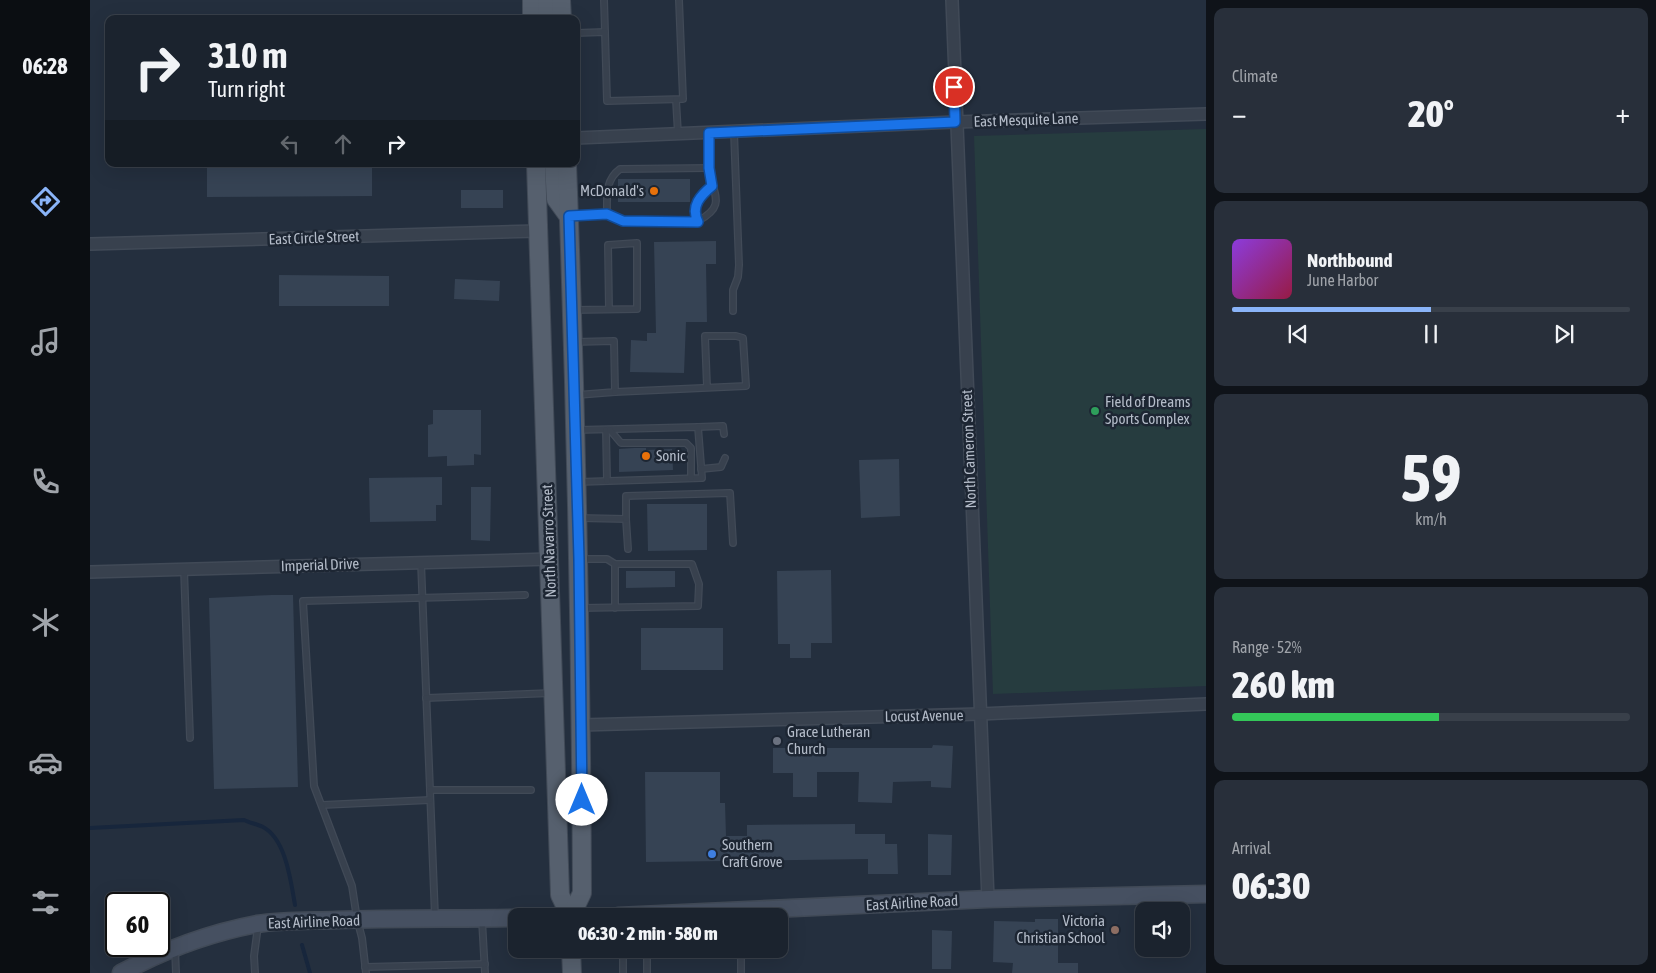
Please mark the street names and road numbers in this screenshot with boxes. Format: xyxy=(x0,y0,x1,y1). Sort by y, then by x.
street label: East Mesquite Lane xyxy=(973,109,1079,130)
street label: East Circle Street xyxy=(268,227,360,248)
street label: North Cameron Street xyxy=(958,389,979,509)
street label: North Navarro Street xyxy=(538,484,559,598)
street label: Imperial Drive xyxy=(280,555,360,574)
street label: Locust Avenue xyxy=(884,706,964,725)
street label: East Airline Road xyxy=(865,892,959,913)
street label: East Airline Road xyxy=(267,911,360,932)

